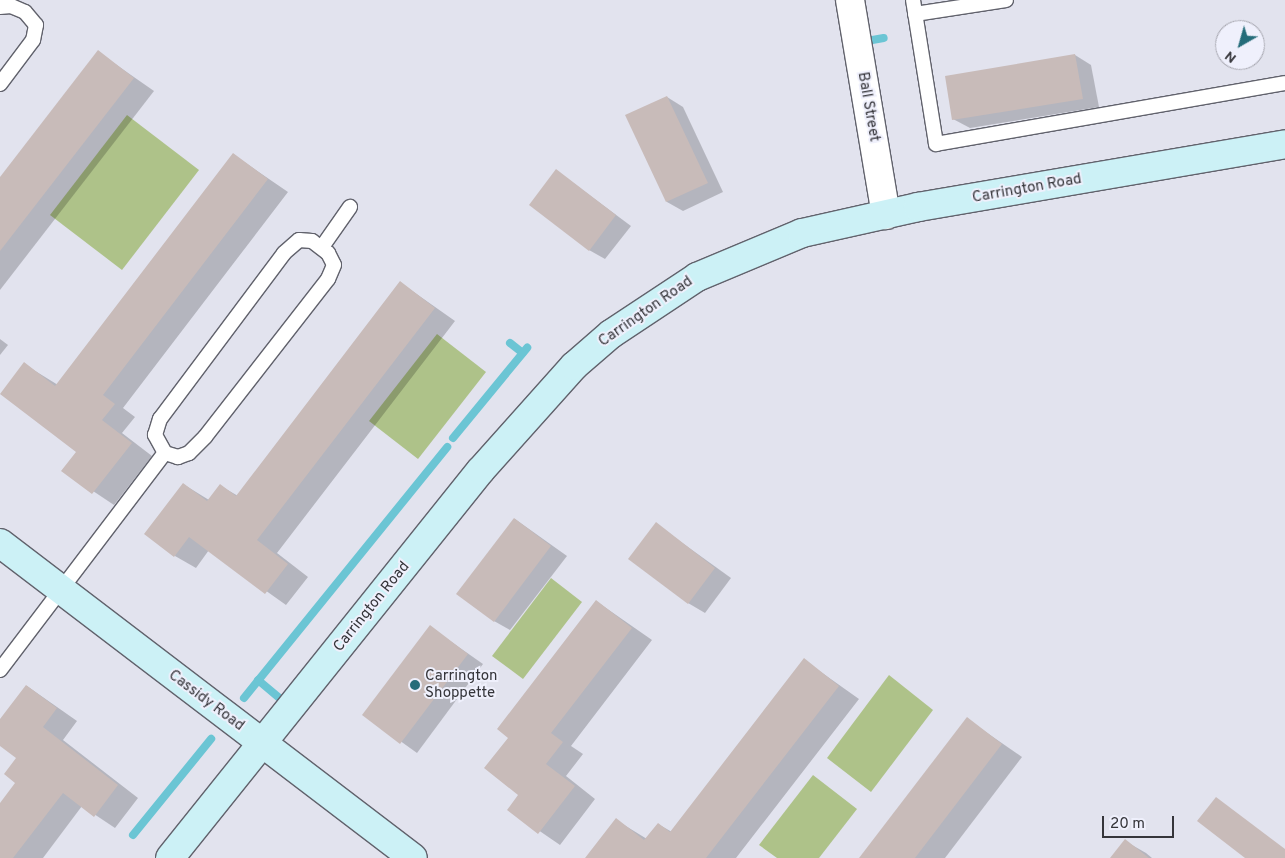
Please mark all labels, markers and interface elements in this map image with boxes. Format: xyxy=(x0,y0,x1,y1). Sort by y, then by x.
north arrow xyxy=(1215,20,1265,70)
text: N xyxy=(1222,47,1240,66)
street label: Ball Street xyxy=(853,71,883,143)
street label: Carrington Road xyxy=(971,171,1083,207)
street label: Carrington Road xyxy=(595,273,697,351)
street label: Carrington Road xyxy=(330,558,414,656)
street label: Cassidy Road xyxy=(165,667,247,735)
place label: Carrington Shoppette xyxy=(425,667,497,702)
marker: Carrington Shoppette xyxy=(409,679,421,691)
scale bar xyxy=(1105,806,1178,838)
text: 20 m xyxy=(1110,815,1145,834)

